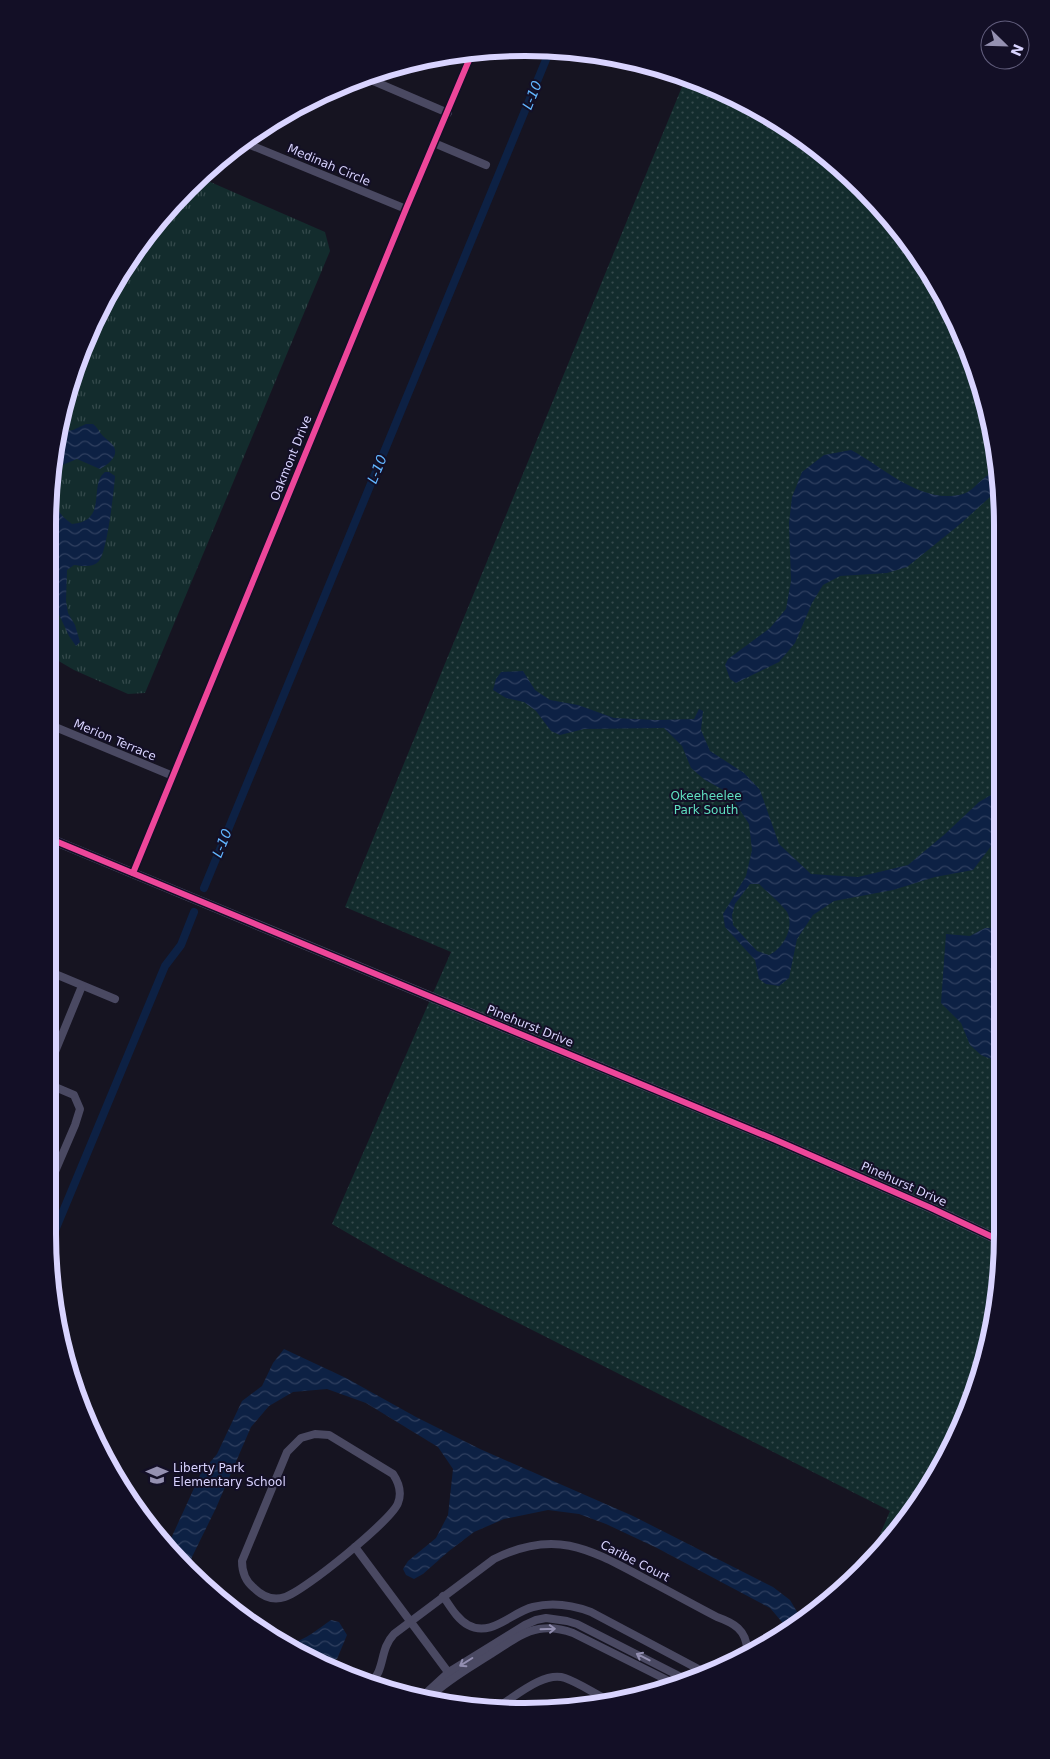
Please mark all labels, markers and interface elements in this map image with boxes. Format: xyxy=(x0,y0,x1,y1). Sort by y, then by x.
north arrow xyxy=(980,20,1030,70)
text: N xyxy=(1007,42,1027,59)
water label: L-10 xyxy=(519,78,545,112)
street label: Medinah Circle xyxy=(285,141,373,189)
street label: Oakmont Drive xyxy=(267,413,315,503)
water label: L-10 xyxy=(364,452,390,486)
street label: Merion Terrace xyxy=(72,716,158,764)
park label: Okeeheelee Park South xyxy=(670,789,742,817)
water label: L-10 xyxy=(209,826,235,860)
street label: Pinehurst Drive xyxy=(485,1002,575,1050)
street label: Pinehurst Drive xyxy=(859,1159,949,1209)
place label: Liberty Park Elementary School xyxy=(173,1461,286,1489)
school or university icon: Liberty Park Elementary School xyxy=(144,1462,170,1488)
street label: Caribe Court xyxy=(598,1538,672,1585)
one-way arrow xyxy=(539,1624,555,1634)
one-way arrow xyxy=(635,1652,650,1662)
one-way arrow xyxy=(459,1657,473,1667)

